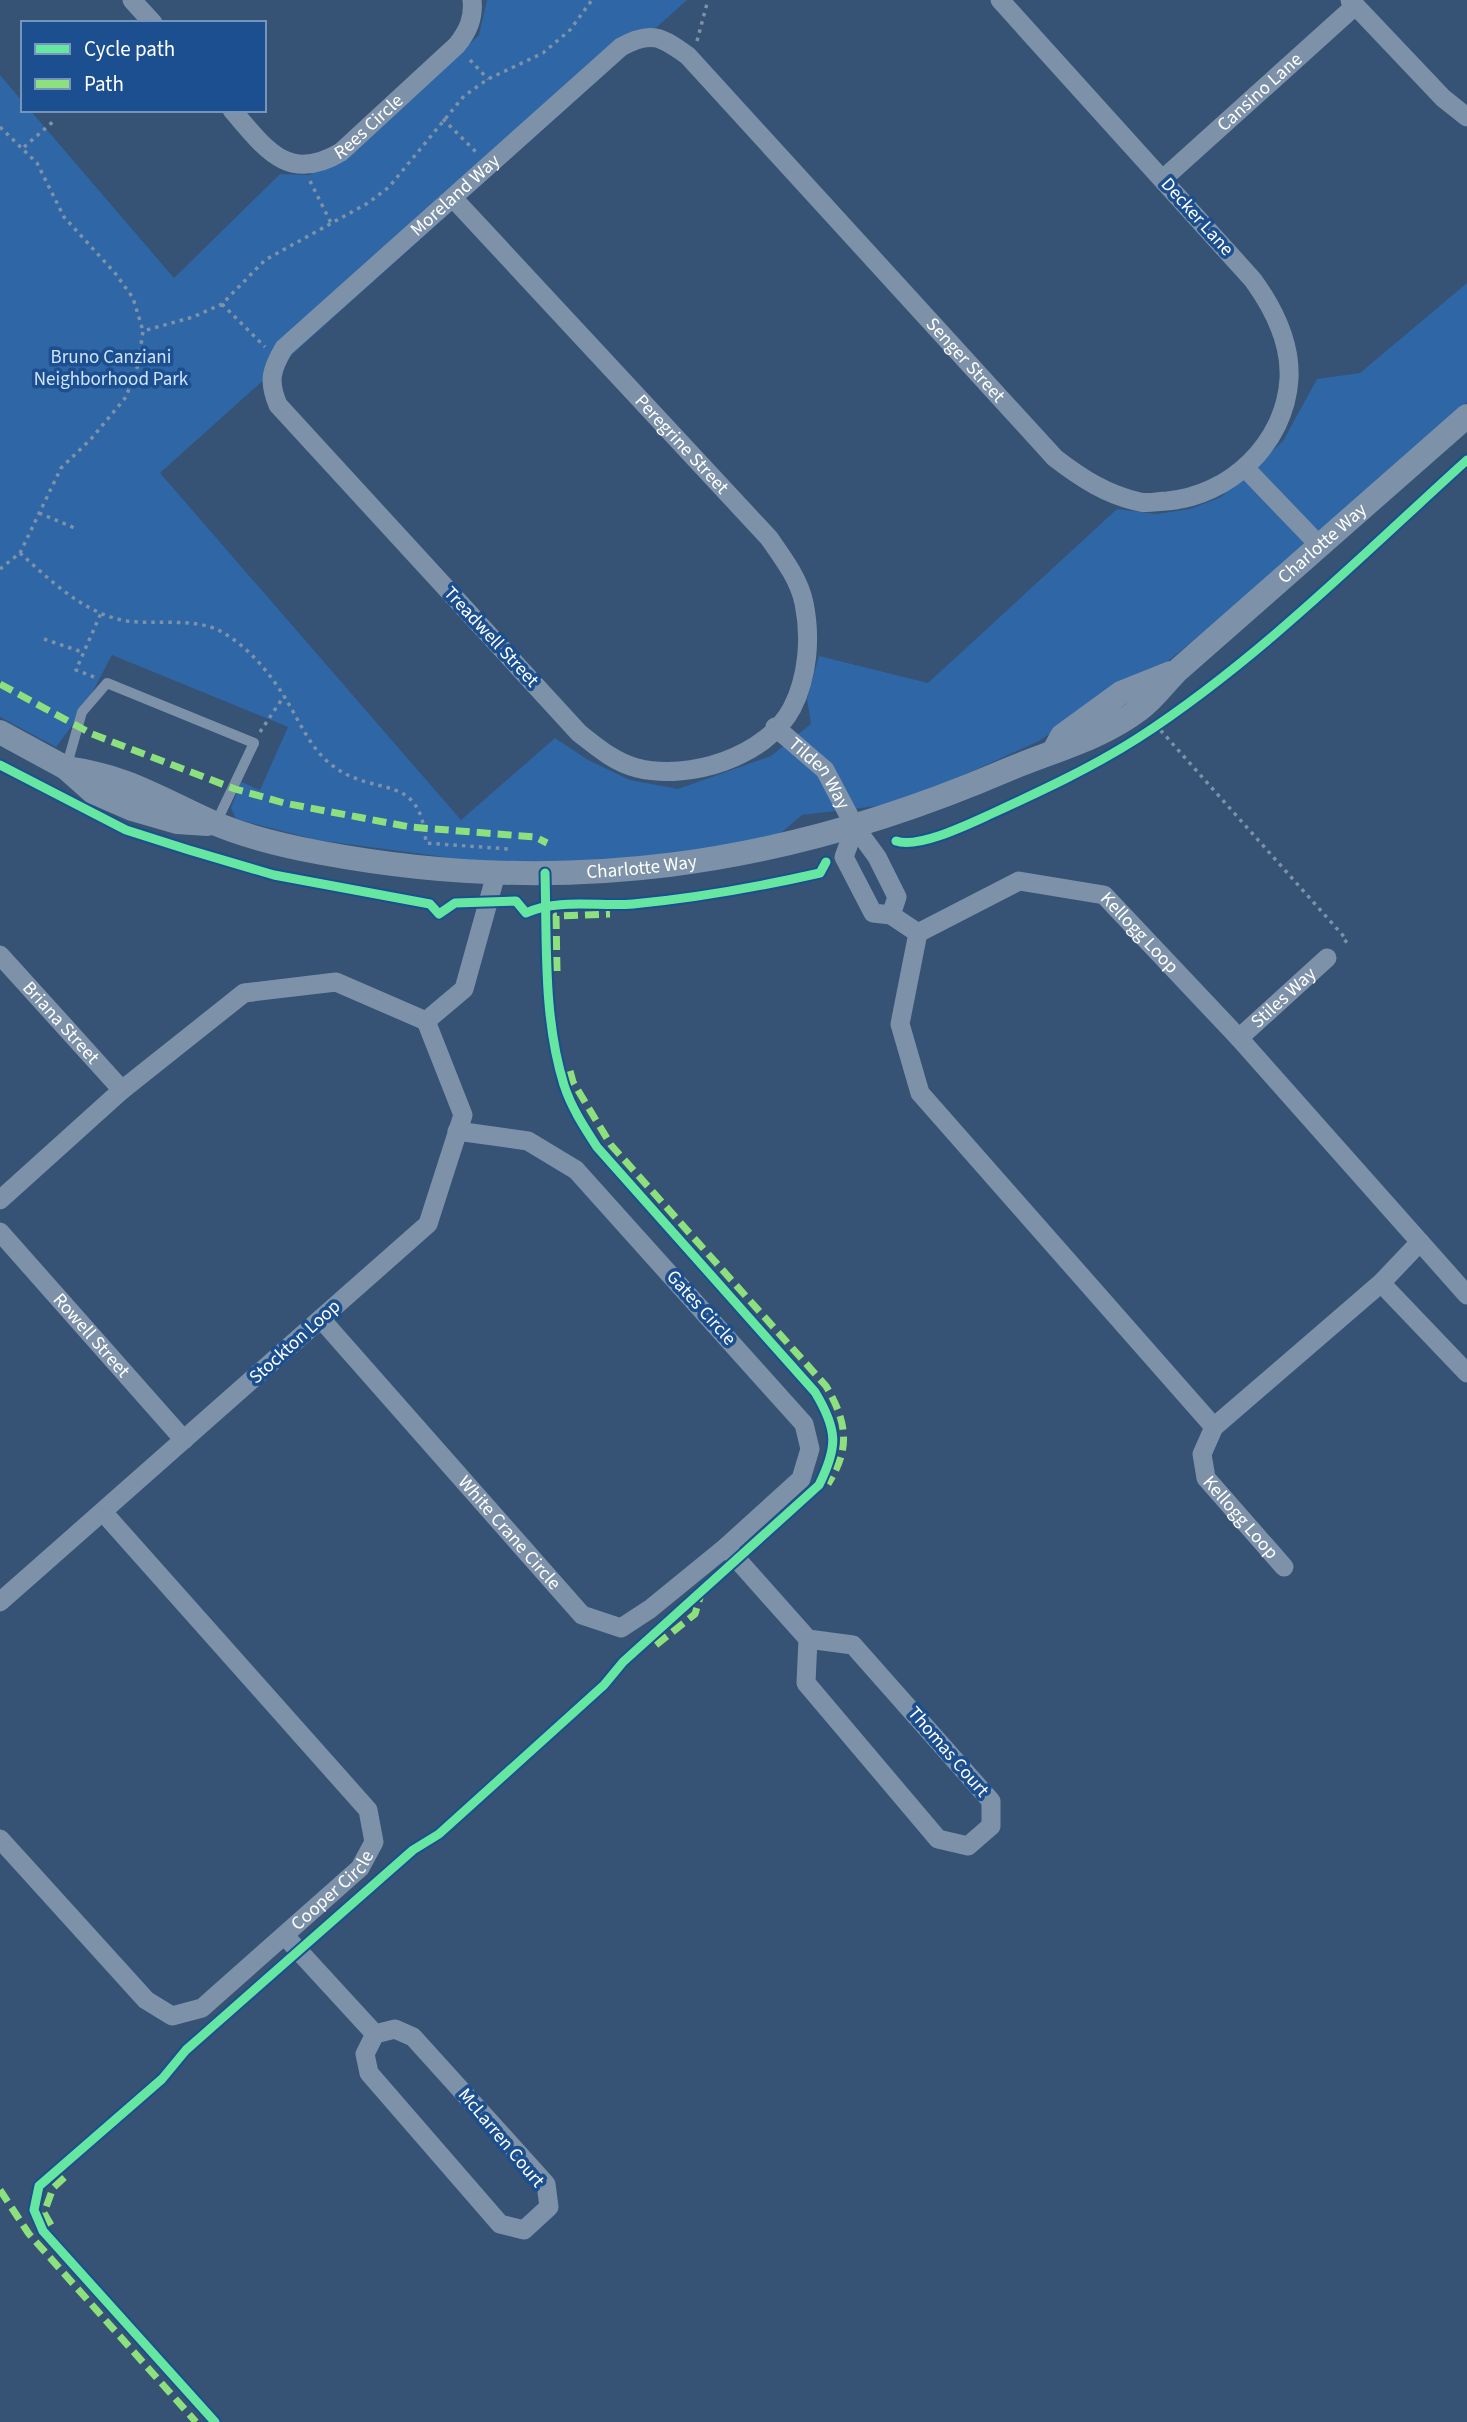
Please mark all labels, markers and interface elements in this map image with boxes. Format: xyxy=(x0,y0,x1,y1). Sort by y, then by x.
legend xyxy=(21,21,266,112)
text: Cycle path xyxy=(84,34,175,64)
street label: Cansino Lane xyxy=(1211,46,1308,138)
text: Path xyxy=(84,69,124,99)
street label: Rees Circle xyxy=(329,88,409,167)
street label: Moreland Way xyxy=(404,148,506,243)
street label: Decker Lane xyxy=(1154,172,1240,262)
street label: Senger Street xyxy=(920,311,1012,409)
park label: Bruno Canziani Neighborhood Park xyxy=(34,344,189,393)
street label: Peregrine Street xyxy=(628,388,735,500)
street label: Charlotte Way xyxy=(1272,497,1373,590)
street label: Treadwell Street xyxy=(437,581,545,694)
street label: Tilden Way xyxy=(782,731,857,814)
street label: Charlotte Way xyxy=(586,848,699,886)
street label: Kellogg Loop xyxy=(1094,886,1185,979)
street label: Stiles Way xyxy=(1245,961,1322,1035)
street label: Briana Street xyxy=(16,975,106,1070)
street label: Gates Circle xyxy=(660,1264,742,1352)
street label: Rowell Street xyxy=(47,1287,137,1384)
street label: Stockton Loop xyxy=(243,1294,347,1390)
street label: White Crane Circle xyxy=(452,1470,567,1596)
street label: Kellogg Loop xyxy=(1196,1470,1285,1565)
street label: Thomas Court xyxy=(901,1701,995,1804)
street label: Cooper Circle xyxy=(285,1845,381,1937)
street label: McLarren Court xyxy=(451,2082,551,2194)

